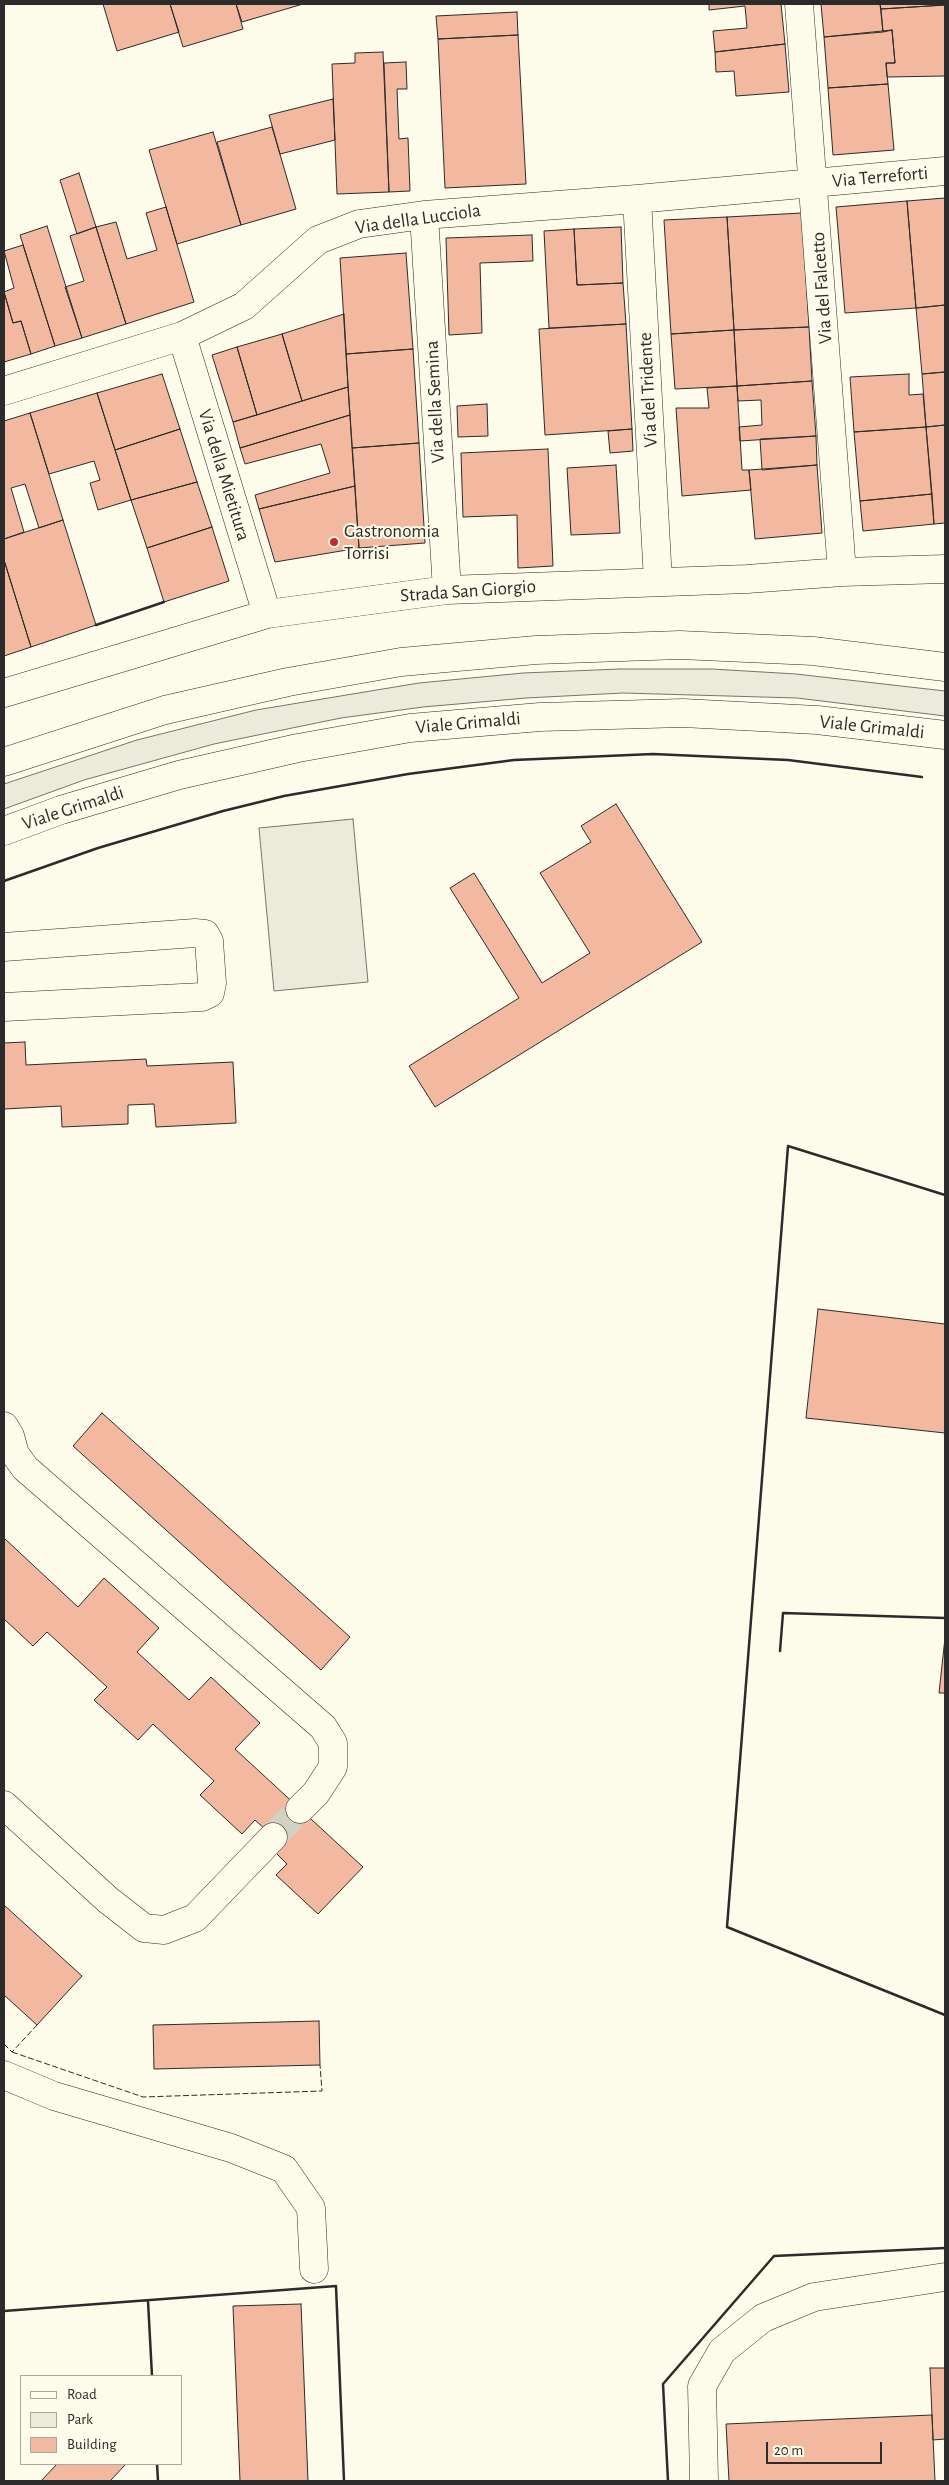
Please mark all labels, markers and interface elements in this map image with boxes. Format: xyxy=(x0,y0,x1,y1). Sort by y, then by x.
street label: Via Terreforti xyxy=(831,161,929,193)
street label: Via della Lucciola xyxy=(354,199,482,239)
street label: Via del Falcetto xyxy=(807,231,837,345)
street label: Via del Tridente xyxy=(634,332,662,448)
street label: Via della Semina xyxy=(420,340,450,464)
street label: Via della Mietitura xyxy=(193,406,255,544)
place label: Gastronomia Torrisi xyxy=(344,520,440,564)
marker: Gastronomia Torrisi xyxy=(328,536,340,548)
street label: Strada San Giorgio xyxy=(399,575,537,607)
street label: Viale Grimaldi xyxy=(414,707,522,739)
street label: Viale Grimaldi xyxy=(818,710,926,744)
street label: Viale Grimaldi xyxy=(19,781,127,835)
legend xyxy=(20,2375,182,2465)
text: Road xyxy=(67,2387,97,2402)
text: Park xyxy=(67,2412,93,2427)
scale bar xyxy=(769,2432,885,2464)
text: Building xyxy=(67,2437,117,2452)
text: 20 m xyxy=(774,2443,803,2458)

